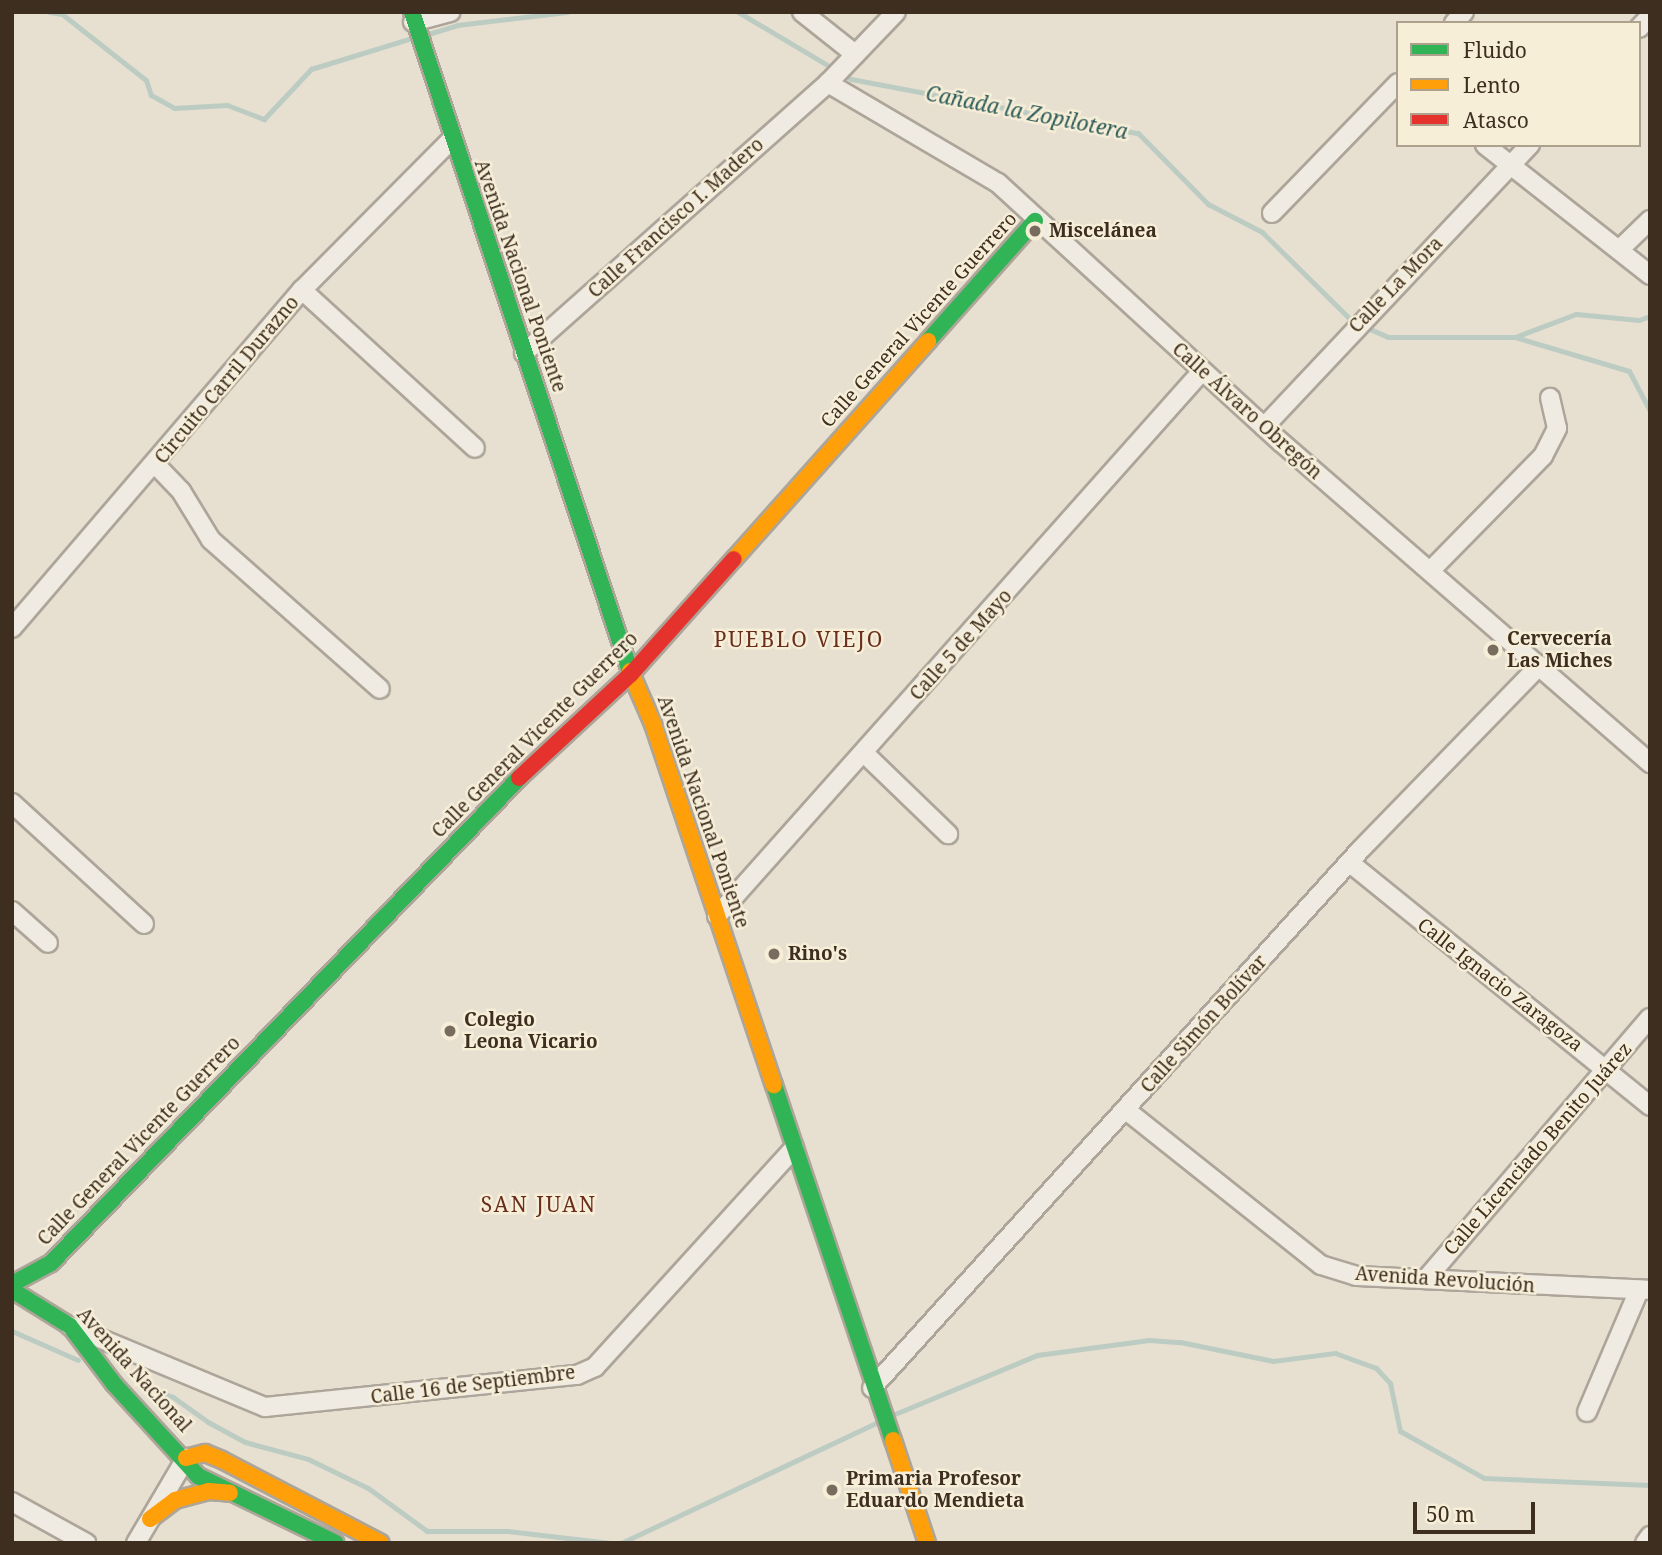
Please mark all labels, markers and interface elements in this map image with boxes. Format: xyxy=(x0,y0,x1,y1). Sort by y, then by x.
legend xyxy=(1396,21,1641,147)
text: Fluido xyxy=(1463,36,1527,64)
text: Lento xyxy=(1463,71,1520,99)
water label: Cañada la Zopilotera xyxy=(924,80,1130,144)
text: Atasco xyxy=(1463,106,1529,134)
street label: Calle Francisco I. Madero xyxy=(584,133,768,303)
street label: Avenida Nacional Poniente xyxy=(469,157,571,395)
street label: Calle General Vicente Guerrero xyxy=(816,208,1022,432)
place label: Miscelánea xyxy=(1049,220,1157,242)
marker: Miscelánea xyxy=(1027,223,1043,239)
street label: Calle La Mora xyxy=(1344,232,1448,338)
street label: Circuito Carril Durazno xyxy=(150,291,304,469)
street label: Calle Álvaro Obregón xyxy=(1168,338,1326,484)
street label: Calle 5 de Mayo xyxy=(905,585,1017,705)
district label: PUEBLO VIEJO xyxy=(715,626,883,652)
street label: Calle General Vicente Guerrero xyxy=(427,627,643,843)
place label: Cervecería Las Miches xyxy=(1507,628,1612,672)
marker: Cervecería Las Miches xyxy=(1485,642,1501,658)
street label: Avenida Nacional Poniente xyxy=(652,693,754,931)
street label: Calle Ignacio Zaragoza xyxy=(1413,913,1587,1057)
place label: Rino's xyxy=(788,943,847,965)
marker: Rino's xyxy=(766,946,782,962)
street label: Calle Simón Bolívar xyxy=(1136,950,1272,1098)
place label: Colegio Leona Vicario xyxy=(464,1009,598,1053)
marker: Colegio Leona Vicario xyxy=(442,1023,458,1039)
street label: Calle General Vicente Guerrero xyxy=(33,1032,245,1250)
street label: Calle Licenciado Benito Juárez xyxy=(1439,1038,1637,1260)
district label: SAN JUAN xyxy=(482,1191,596,1217)
street label: Avenida Revolución xyxy=(1354,1262,1536,1298)
street label: Avenida Nacional xyxy=(72,1303,196,1437)
street label: Calle 16 de Septiembre xyxy=(369,1361,577,1409)
place label: Primaria Profesor Eduardo Mendieta xyxy=(846,1468,1024,1512)
marker: Primaria Profesor Eduardo Mendieta xyxy=(824,1482,840,1498)
scale bar xyxy=(1417,1488,1540,1532)
text: 50 m xyxy=(1426,1500,1475,1528)

